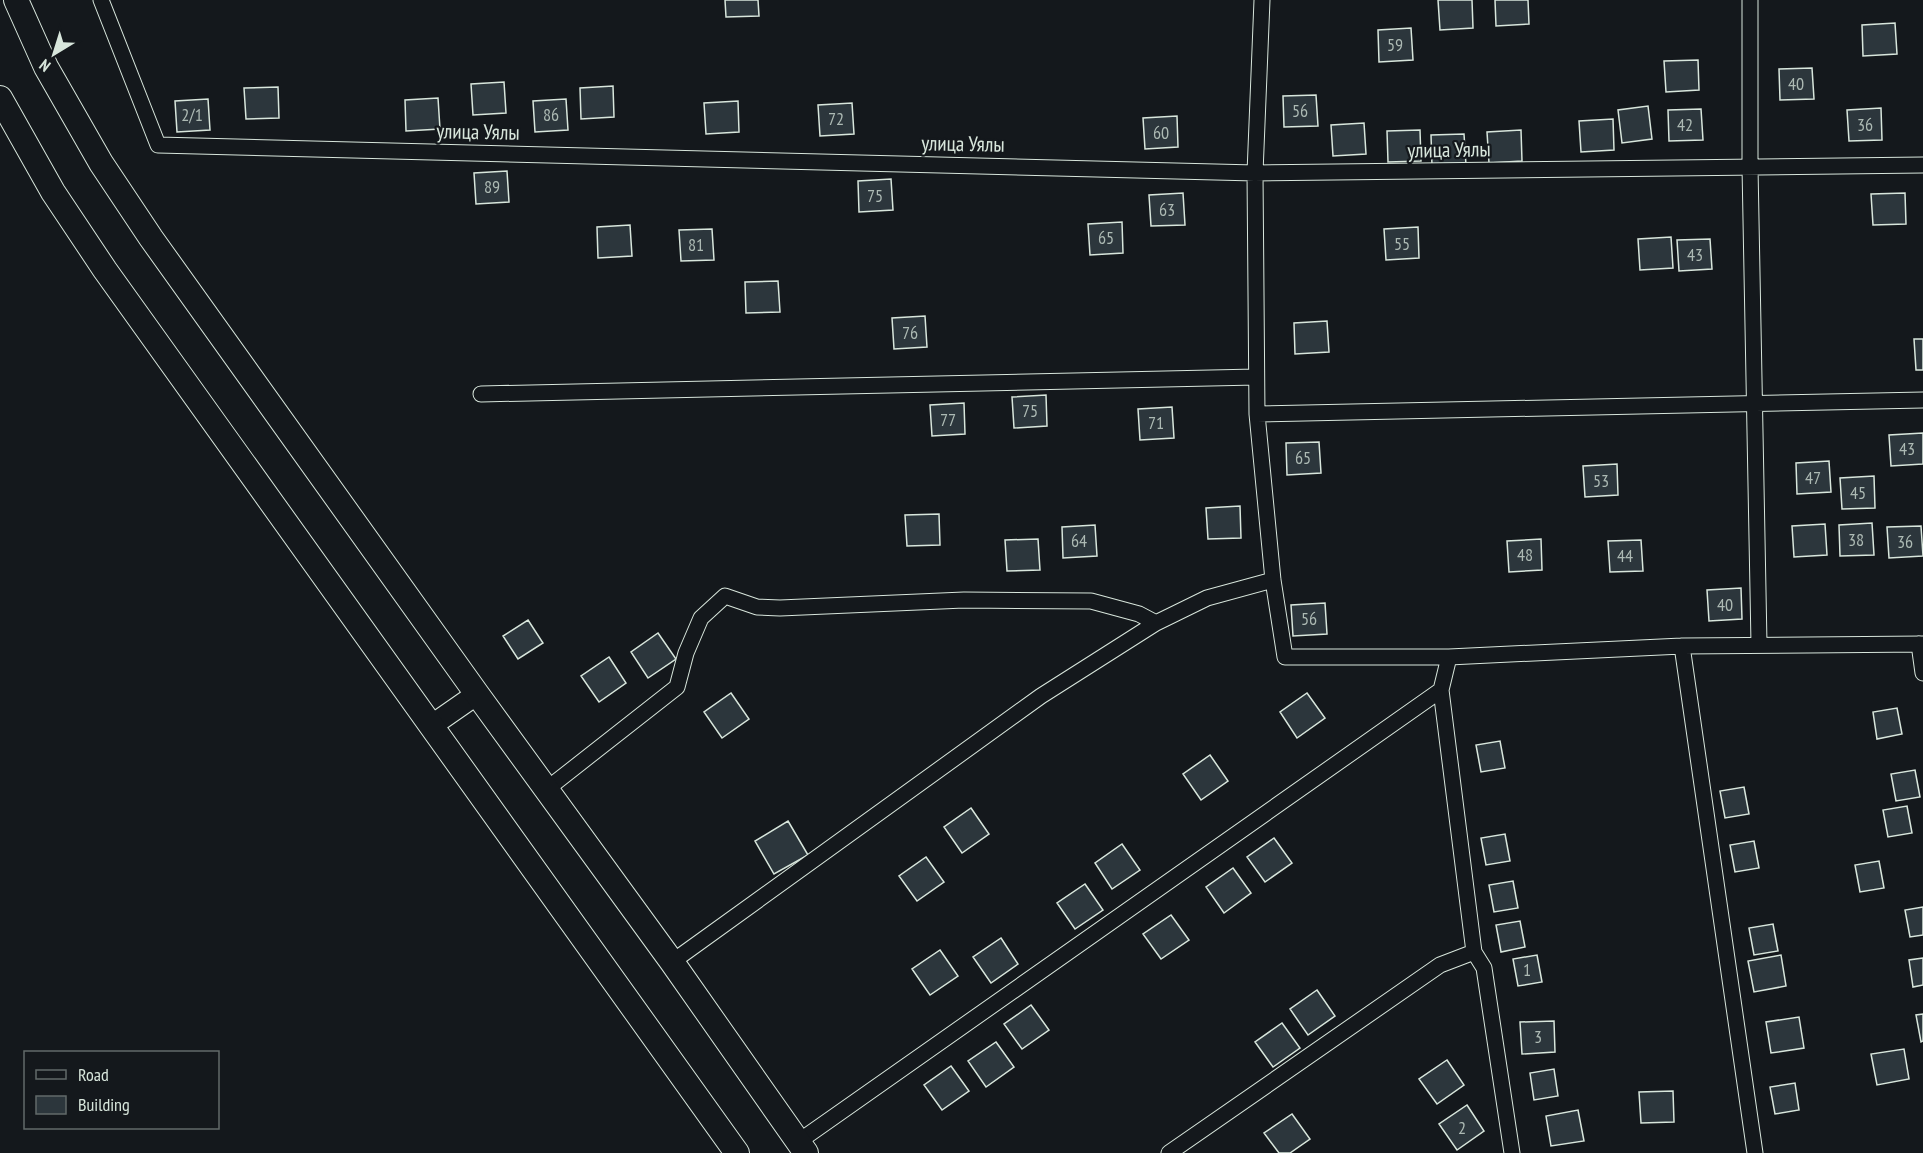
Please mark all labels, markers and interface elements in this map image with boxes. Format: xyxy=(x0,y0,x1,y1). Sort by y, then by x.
north arrow xyxy=(24,24,84,84)
house number: 59 xyxy=(1387,33,1403,56)
text: N xyxy=(35,55,54,76)
house number: 40 xyxy=(1788,72,1804,95)
house number: 56 xyxy=(1292,99,1308,122)
house number: 2/1 xyxy=(181,103,203,126)
house number: 86 xyxy=(543,103,559,126)
house number: 72 xyxy=(828,107,844,130)
house number: 42 xyxy=(1677,113,1693,136)
house number: 36 xyxy=(1857,113,1873,136)
street label: улица Уялы xyxy=(436,117,520,146)
house number: 60 xyxy=(1153,121,1169,144)
street label: улица Уялы xyxy=(921,129,1005,158)
street label: улица Уялы xyxy=(1407,135,1491,164)
house number: 89 xyxy=(484,175,500,198)
house number: 75 xyxy=(867,184,883,207)
house number: 63 xyxy=(1159,198,1175,221)
house number: 65 xyxy=(1098,226,1114,249)
house number: 55 xyxy=(1394,232,1410,255)
house number: 81 xyxy=(688,233,704,256)
house number: 43 xyxy=(1687,243,1703,266)
house number: 76 xyxy=(902,321,918,344)
house number: 75 xyxy=(1022,399,1038,422)
house number: 77 xyxy=(940,408,956,431)
house number: 71 xyxy=(1148,411,1164,434)
house number: 43 xyxy=(1899,437,1915,460)
house number: 65 xyxy=(1295,446,1311,469)
house number: 47 xyxy=(1805,466,1821,489)
house number: 53 xyxy=(1593,469,1609,492)
house number: 45 xyxy=(1850,481,1866,504)
house number: 38 xyxy=(1848,528,1864,551)
house number: 64 xyxy=(1071,529,1087,552)
house number: 36 xyxy=(1897,530,1913,553)
house number: 48 xyxy=(1517,543,1533,566)
house number: 44 xyxy=(1617,544,1633,567)
house number: 40 xyxy=(1717,593,1733,616)
house number: 56 xyxy=(1301,607,1317,630)
house number: 1 xyxy=(1523,958,1531,981)
house number: 3 xyxy=(1534,1025,1542,1048)
legend xyxy=(24,1051,219,1129)
text: Road xyxy=(78,1063,109,1086)
text: Building xyxy=(78,1093,130,1116)
house number: 2 xyxy=(1458,1116,1466,1139)

